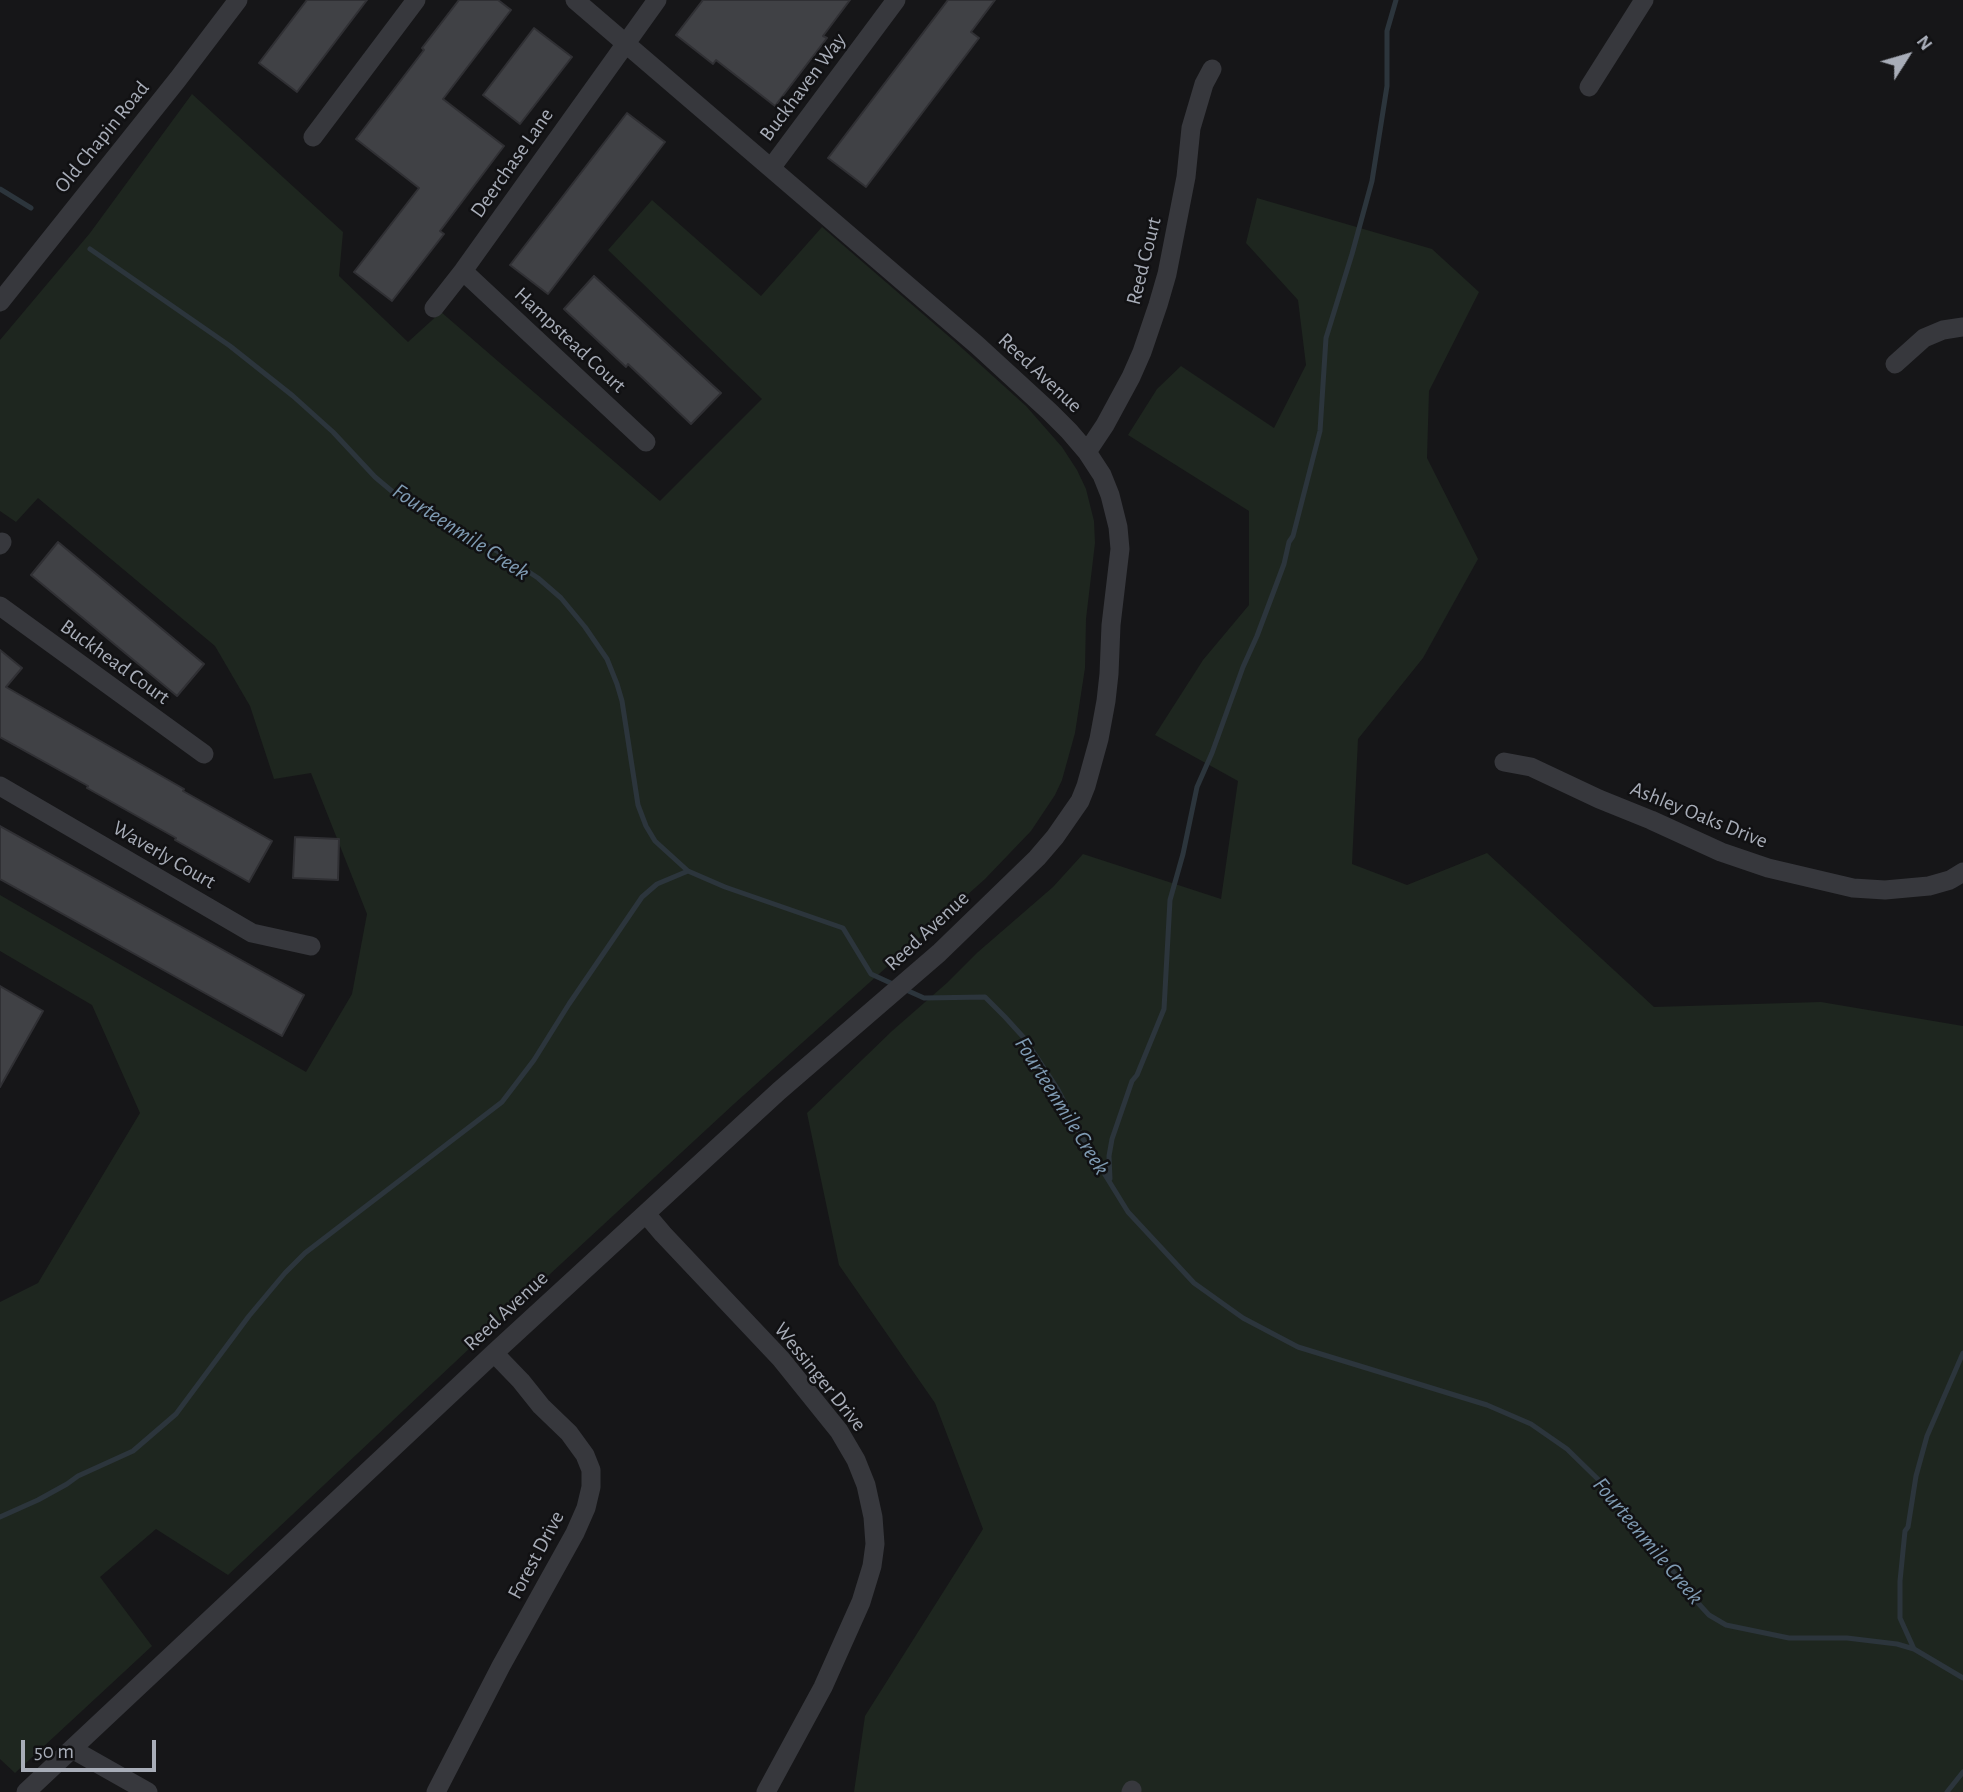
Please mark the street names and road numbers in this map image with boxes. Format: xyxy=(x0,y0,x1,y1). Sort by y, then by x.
street label: Buckhaven Way xyxy=(754,28,852,146)
street label: Old Chapin Road xyxy=(49,76,155,198)
street label: Deerchase Lane xyxy=(465,103,559,223)
street label: Reed Court xyxy=(1121,215,1167,307)
street label: Hampstead Court xyxy=(509,282,631,398)
street label: Reed Avenue xyxy=(993,328,1087,418)
street label: Buckhead Court xyxy=(55,614,175,710)
street label: Ashley Oaks Drive xyxy=(1627,776,1771,854)
street label: Waverly Court xyxy=(108,815,220,895)
street label: Reed Avenue xyxy=(880,886,974,976)
street label: Reed Avenue xyxy=(459,1266,553,1356)
street label: Wessinger Drive xyxy=(768,1317,872,1437)
street label: Forest Drive xyxy=(502,1506,570,1604)

